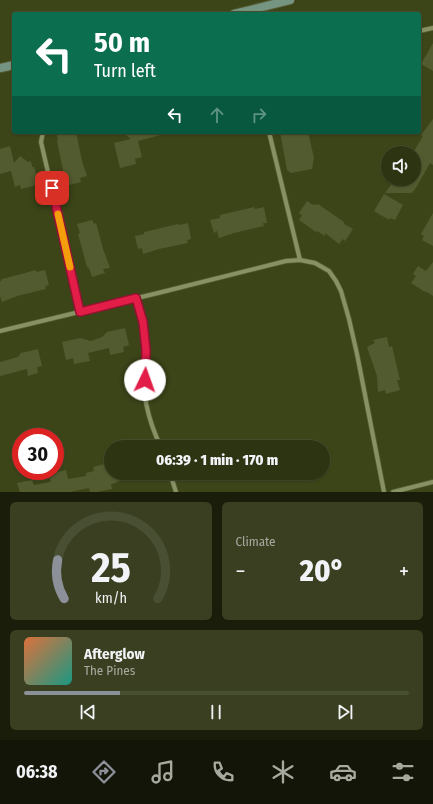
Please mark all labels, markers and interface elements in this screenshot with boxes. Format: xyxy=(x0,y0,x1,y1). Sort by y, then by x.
text: 50 m xyxy=(94,26,150,59)
icon: left xyxy=(28,28,80,80)
text: Turn left xyxy=(94,60,156,82)
icon: left xyxy=(164,104,186,126)
icon: ahead xyxy=(206,104,228,126)
icon: right xyxy=(248,104,270,126)
map controls xyxy=(381,146,421,186)
button: sound xyxy=(381,146,421,186)
pin xyxy=(35,171,69,205)
icon: arrive xyxy=(41,177,63,199)
position arrow xyxy=(124,359,166,401)
speed limit sign: 30 xyxy=(12,428,64,480)
text: 06:39 · 1 min · 170 m xyxy=(156,451,278,469)
text: Climate xyxy=(236,534,276,549)
text: 25 xyxy=(90,543,131,593)
text: 20° xyxy=(300,553,345,589)
text: − xyxy=(236,558,245,585)
text: + xyxy=(399,558,409,585)
text: km/h xyxy=(95,590,127,607)
text: Afterglow xyxy=(84,645,145,663)
text: The Pines xyxy=(84,663,135,678)
icon: previous xyxy=(77,701,99,723)
icon: pause xyxy=(205,701,227,723)
icon: next xyxy=(334,701,356,723)
icon: directions xyxy=(90,758,118,786)
icon: music xyxy=(149,758,177,786)
icon: phone xyxy=(209,758,237,786)
icon: climate xyxy=(269,758,297,786)
icon: car xyxy=(329,758,357,786)
icon: filters xyxy=(389,758,417,786)
text: 06:38 xyxy=(16,761,58,783)

